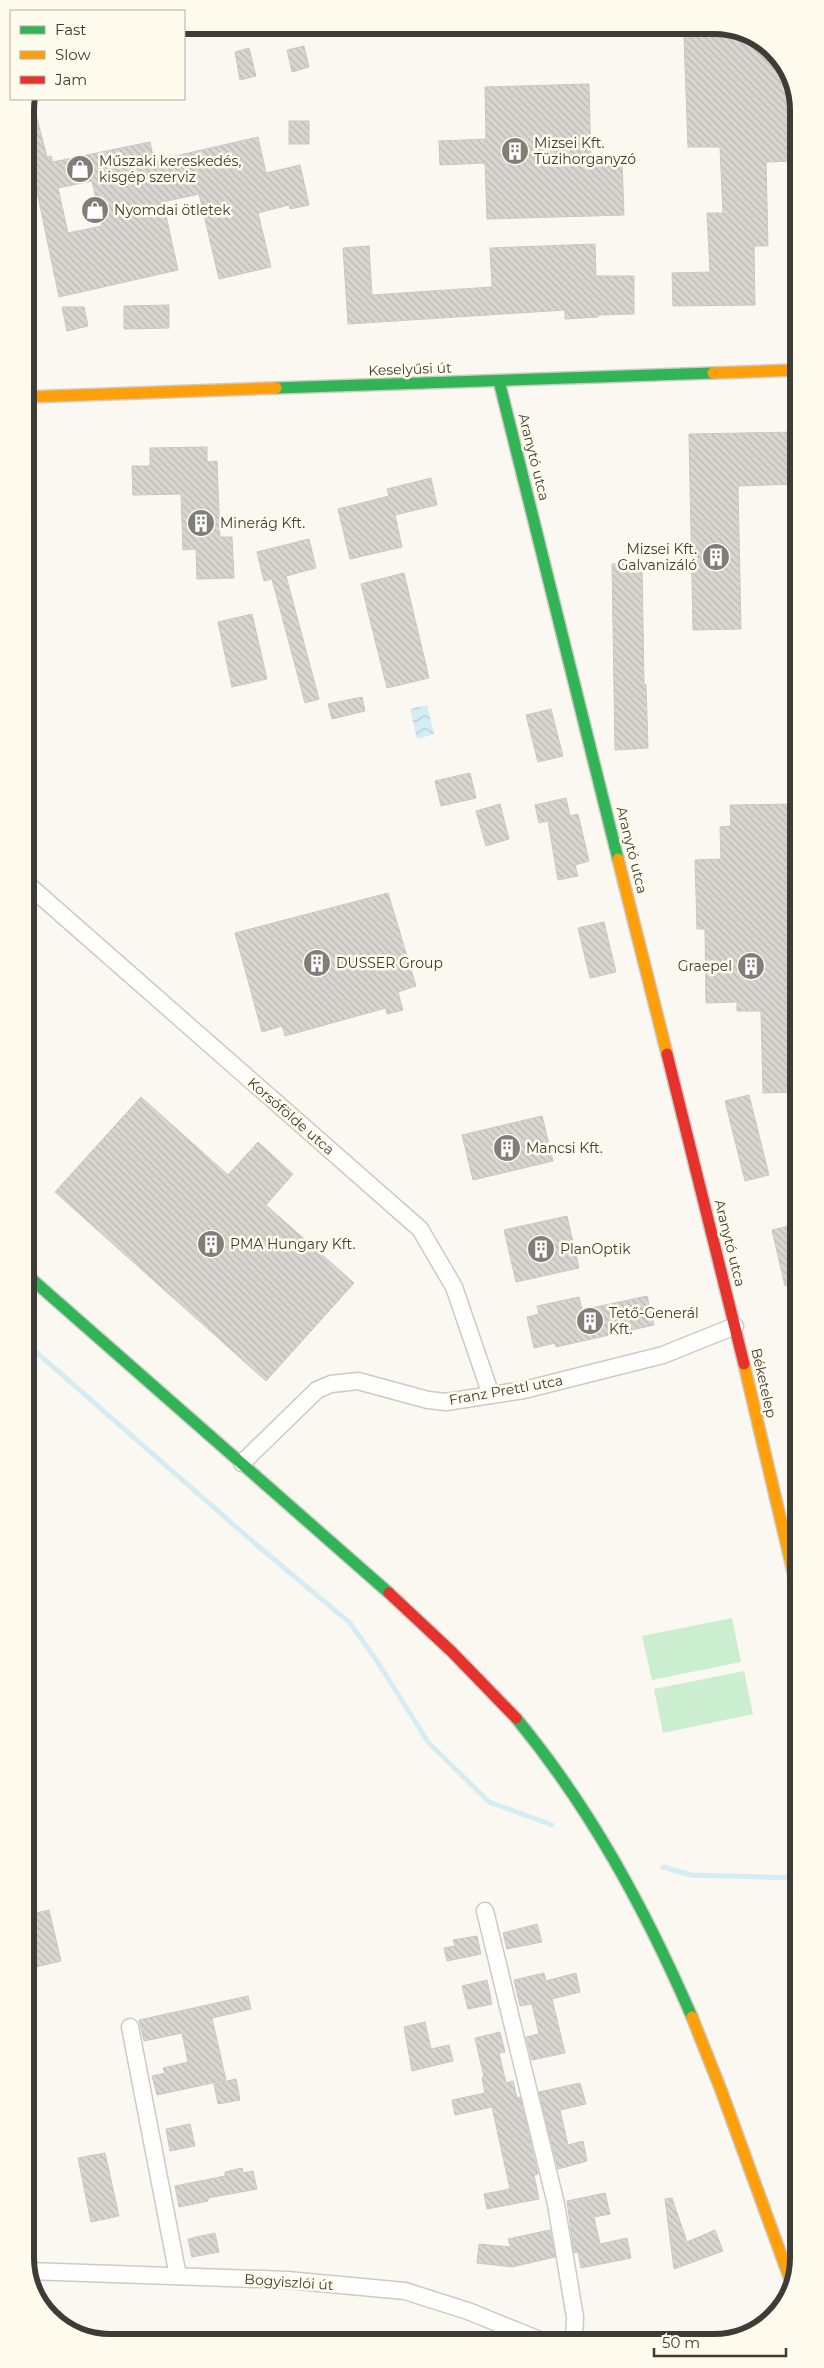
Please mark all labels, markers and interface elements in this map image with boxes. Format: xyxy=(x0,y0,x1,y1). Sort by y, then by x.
legend xyxy=(10,10,185,100)
text: Fast xyxy=(55,20,86,39)
text: Slow xyxy=(55,45,91,64)
text: Jam xyxy=(54,70,87,89)
place label: Mizsei Kft. Tüzihorganyzó xyxy=(534,134,636,168)
building icon: Mizsei Kft. Tüzihorganyzó xyxy=(500,136,530,166)
place label: Műszaki kereskedés, kisgép szerviz xyxy=(99,152,241,186)
shop icon: Műszaki kereskedés, kisgép szerviz xyxy=(65,154,95,184)
shop icon: Nyomdai ötletek xyxy=(80,195,110,225)
place label: Nyomdai ötletek xyxy=(114,201,231,219)
street label: Keselyűsi út xyxy=(368,359,452,379)
street label: Aranytó utca xyxy=(514,412,554,502)
building icon: Minerág Kft. xyxy=(186,508,216,538)
place label: Minerág Kft. xyxy=(220,514,305,532)
place label: Mizsei Kft. Galvanizáló xyxy=(617,540,697,574)
building icon: Mizsei Kft. Galvanizáló xyxy=(701,542,731,572)
street label: Aranytó utca xyxy=(612,805,652,895)
building icon: DUSSER Group xyxy=(302,948,332,978)
building icon: Graepel xyxy=(736,951,766,981)
place label: DUSSER Group xyxy=(336,954,443,972)
place label: Graepel xyxy=(678,957,732,975)
street label: Korsófölde utca xyxy=(244,1073,338,1159)
building icon: Mancsi Kft. xyxy=(492,1133,522,1163)
place label: Mancsi Kft. xyxy=(526,1139,603,1157)
street label: Aranytó utca xyxy=(710,1198,750,1288)
building icon: PMA Hungary Kft. xyxy=(196,1229,226,1259)
building icon: PlanOptik xyxy=(526,1234,556,1264)
place label: PMA Hungary Kft. xyxy=(230,1235,355,1253)
place label: PlanOptik xyxy=(560,1240,631,1258)
place label: Tető-Generál Kft. xyxy=(609,1304,699,1338)
building icon: Tető-Generál Kft. xyxy=(575,1306,605,1336)
street label: Béketelep xyxy=(747,1346,781,1420)
street label: Franz Prettl utca xyxy=(448,1371,564,1409)
street label: Bogyiszlói út xyxy=(244,2270,334,2294)
scale bar xyxy=(654,2326,786,2358)
text: 50 m xyxy=(662,2333,700,2352)

